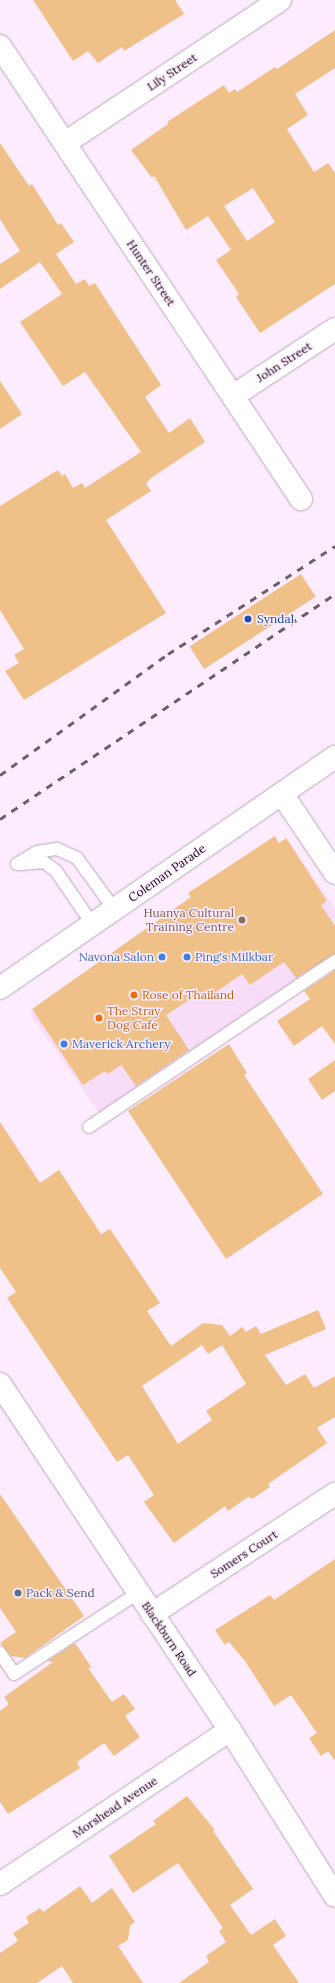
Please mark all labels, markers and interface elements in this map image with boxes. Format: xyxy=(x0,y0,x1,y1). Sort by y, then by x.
street label: Lily Street xyxy=(144,50,200,94)
street label: Hunter Street xyxy=(124,237,178,309)
street label: John Street xyxy=(254,339,314,385)
place label: Syndal xyxy=(257,612,294,626)
marker: Syndal xyxy=(242,613,254,625)
street label: Coleman Parade xyxy=(126,841,208,905)
place label: Huanya Cultural Training Centre xyxy=(143,906,234,934)
marker: Huanya Cultural Training Centre xyxy=(237,915,247,925)
place label: Navona Salon xyxy=(79,950,154,964)
place label: Ping's Milkbar xyxy=(195,950,273,964)
marker: Navona Salon xyxy=(157,952,167,962)
marker: Ping's Milkbar xyxy=(182,952,192,962)
place label: Rose of Thailand xyxy=(142,988,234,1002)
marker: Rose of Thailand xyxy=(129,990,139,1000)
place label: The Stray Dog Cafe xyxy=(107,1004,160,1032)
marker: The Stray Dog Cafe xyxy=(94,1013,104,1023)
place label: Maverick Archery xyxy=(72,1037,171,1051)
marker: Maverick Archery xyxy=(59,1039,69,1049)
street label: Somers Court xyxy=(208,1527,280,1581)
place label: Pack & Send xyxy=(26,1586,95,1600)
marker: Pack & Send xyxy=(13,1588,23,1598)
street label: Blackburn Road xyxy=(139,1599,199,1679)
street label: Morshead Avenue xyxy=(70,1773,160,1841)

